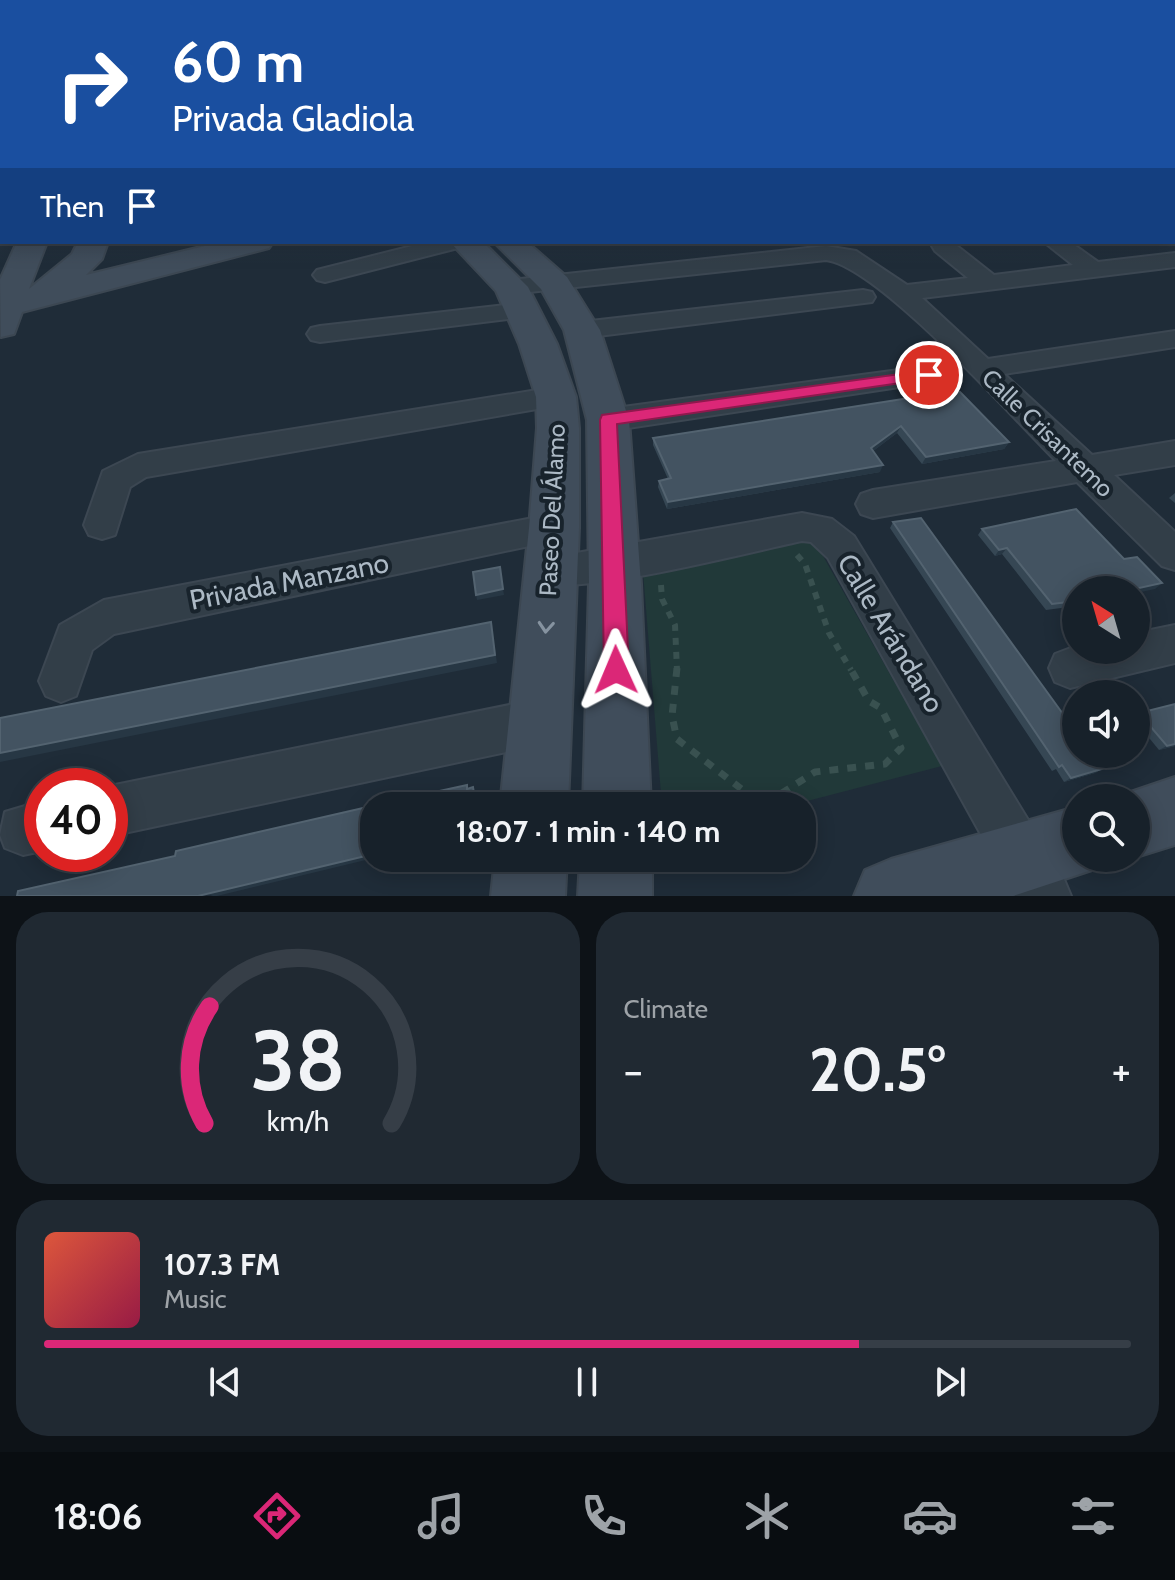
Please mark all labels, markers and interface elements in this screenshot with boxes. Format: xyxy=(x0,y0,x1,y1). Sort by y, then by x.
text: 60 m xyxy=(172,28,304,96)
icon: right xyxy=(40,32,144,136)
text: Privada Gladiola xyxy=(172,96,414,140)
icon: arrive xyxy=(120,184,164,228)
text: Then xyxy=(40,188,104,225)
pin xyxy=(895,341,963,409)
icon: arrive xyxy=(907,353,951,397)
street label: Calle Crisantemo xyxy=(976,363,1120,503)
street label: Paseo Del Álamo xyxy=(533,423,571,597)
street label: Privada Manzano xyxy=(186,545,392,617)
street label: Calle Arándano xyxy=(830,547,952,719)
north arrow xyxy=(1062,576,1150,664)
map controls xyxy=(1062,576,1150,872)
one-way arrow xyxy=(538,621,555,634)
position arrow xyxy=(574,628,658,712)
button: sound xyxy=(1062,680,1150,768)
speed limit sign: 40 xyxy=(24,768,128,872)
button: search xyxy=(1062,784,1150,872)
text: 18:07 · 1 min · 140 m xyxy=(456,813,720,850)
text: Climate xyxy=(624,993,708,1025)
text: 38 xyxy=(250,1010,345,1111)
text: 20.5° xyxy=(809,1033,945,1106)
text: − xyxy=(624,1044,643,1097)
text: + xyxy=(1112,1044,1131,1097)
text: km/h xyxy=(266,1103,329,1138)
text: 107.3 FM xyxy=(164,1246,280,1283)
text: Music xyxy=(164,1283,227,1315)
icon: previous xyxy=(203,1360,247,1404)
icon: pause xyxy=(565,1360,609,1404)
icon: next xyxy=(928,1360,972,1404)
icon: directions xyxy=(249,1488,305,1544)
icon: music xyxy=(413,1488,469,1544)
icon: phone xyxy=(576,1488,632,1544)
icon: climate xyxy=(739,1488,795,1544)
icon: car xyxy=(902,1488,958,1544)
icon: filters xyxy=(1065,1488,1121,1544)
text: 18:06 xyxy=(54,1494,142,1538)

